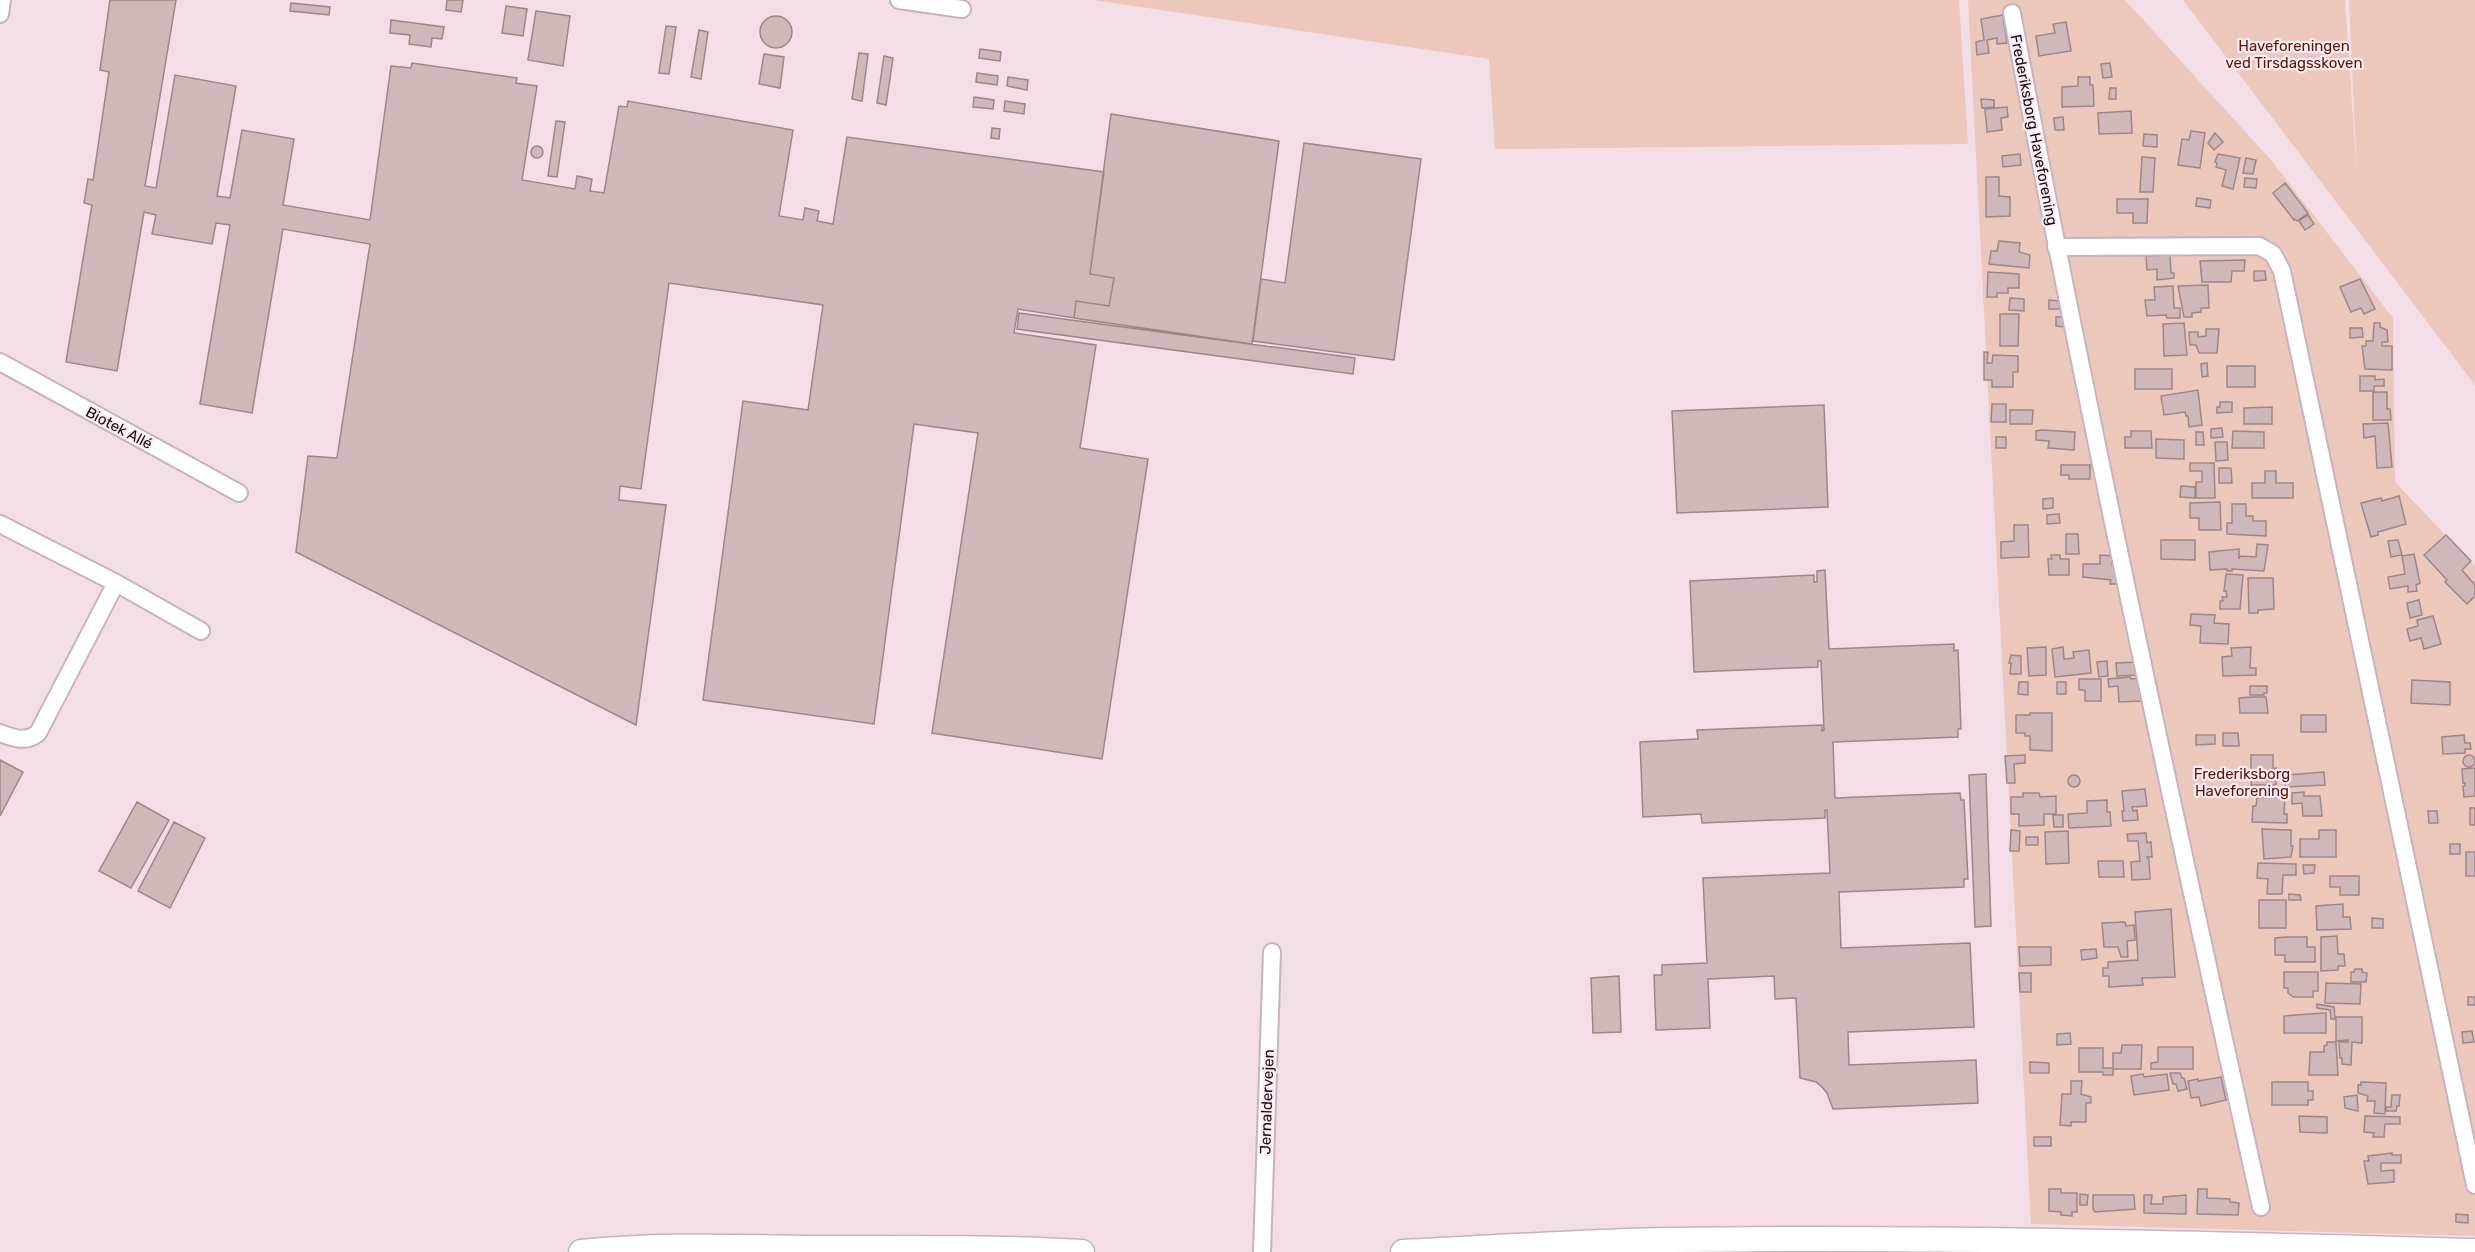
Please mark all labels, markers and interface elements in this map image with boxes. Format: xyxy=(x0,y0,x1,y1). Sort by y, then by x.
street label: Frederiksborg Haveforening xyxy=(2007,33,2061,227)
park label: Haveforeningen ved Tirsdagsskoven xyxy=(2226,37,2362,72)
street label: Biotek Allé xyxy=(83,403,155,453)
park label: Frederiksborg Haveforening xyxy=(2194,765,2290,800)
street label: Jernaldervejen xyxy=(1256,1049,1278,1155)

